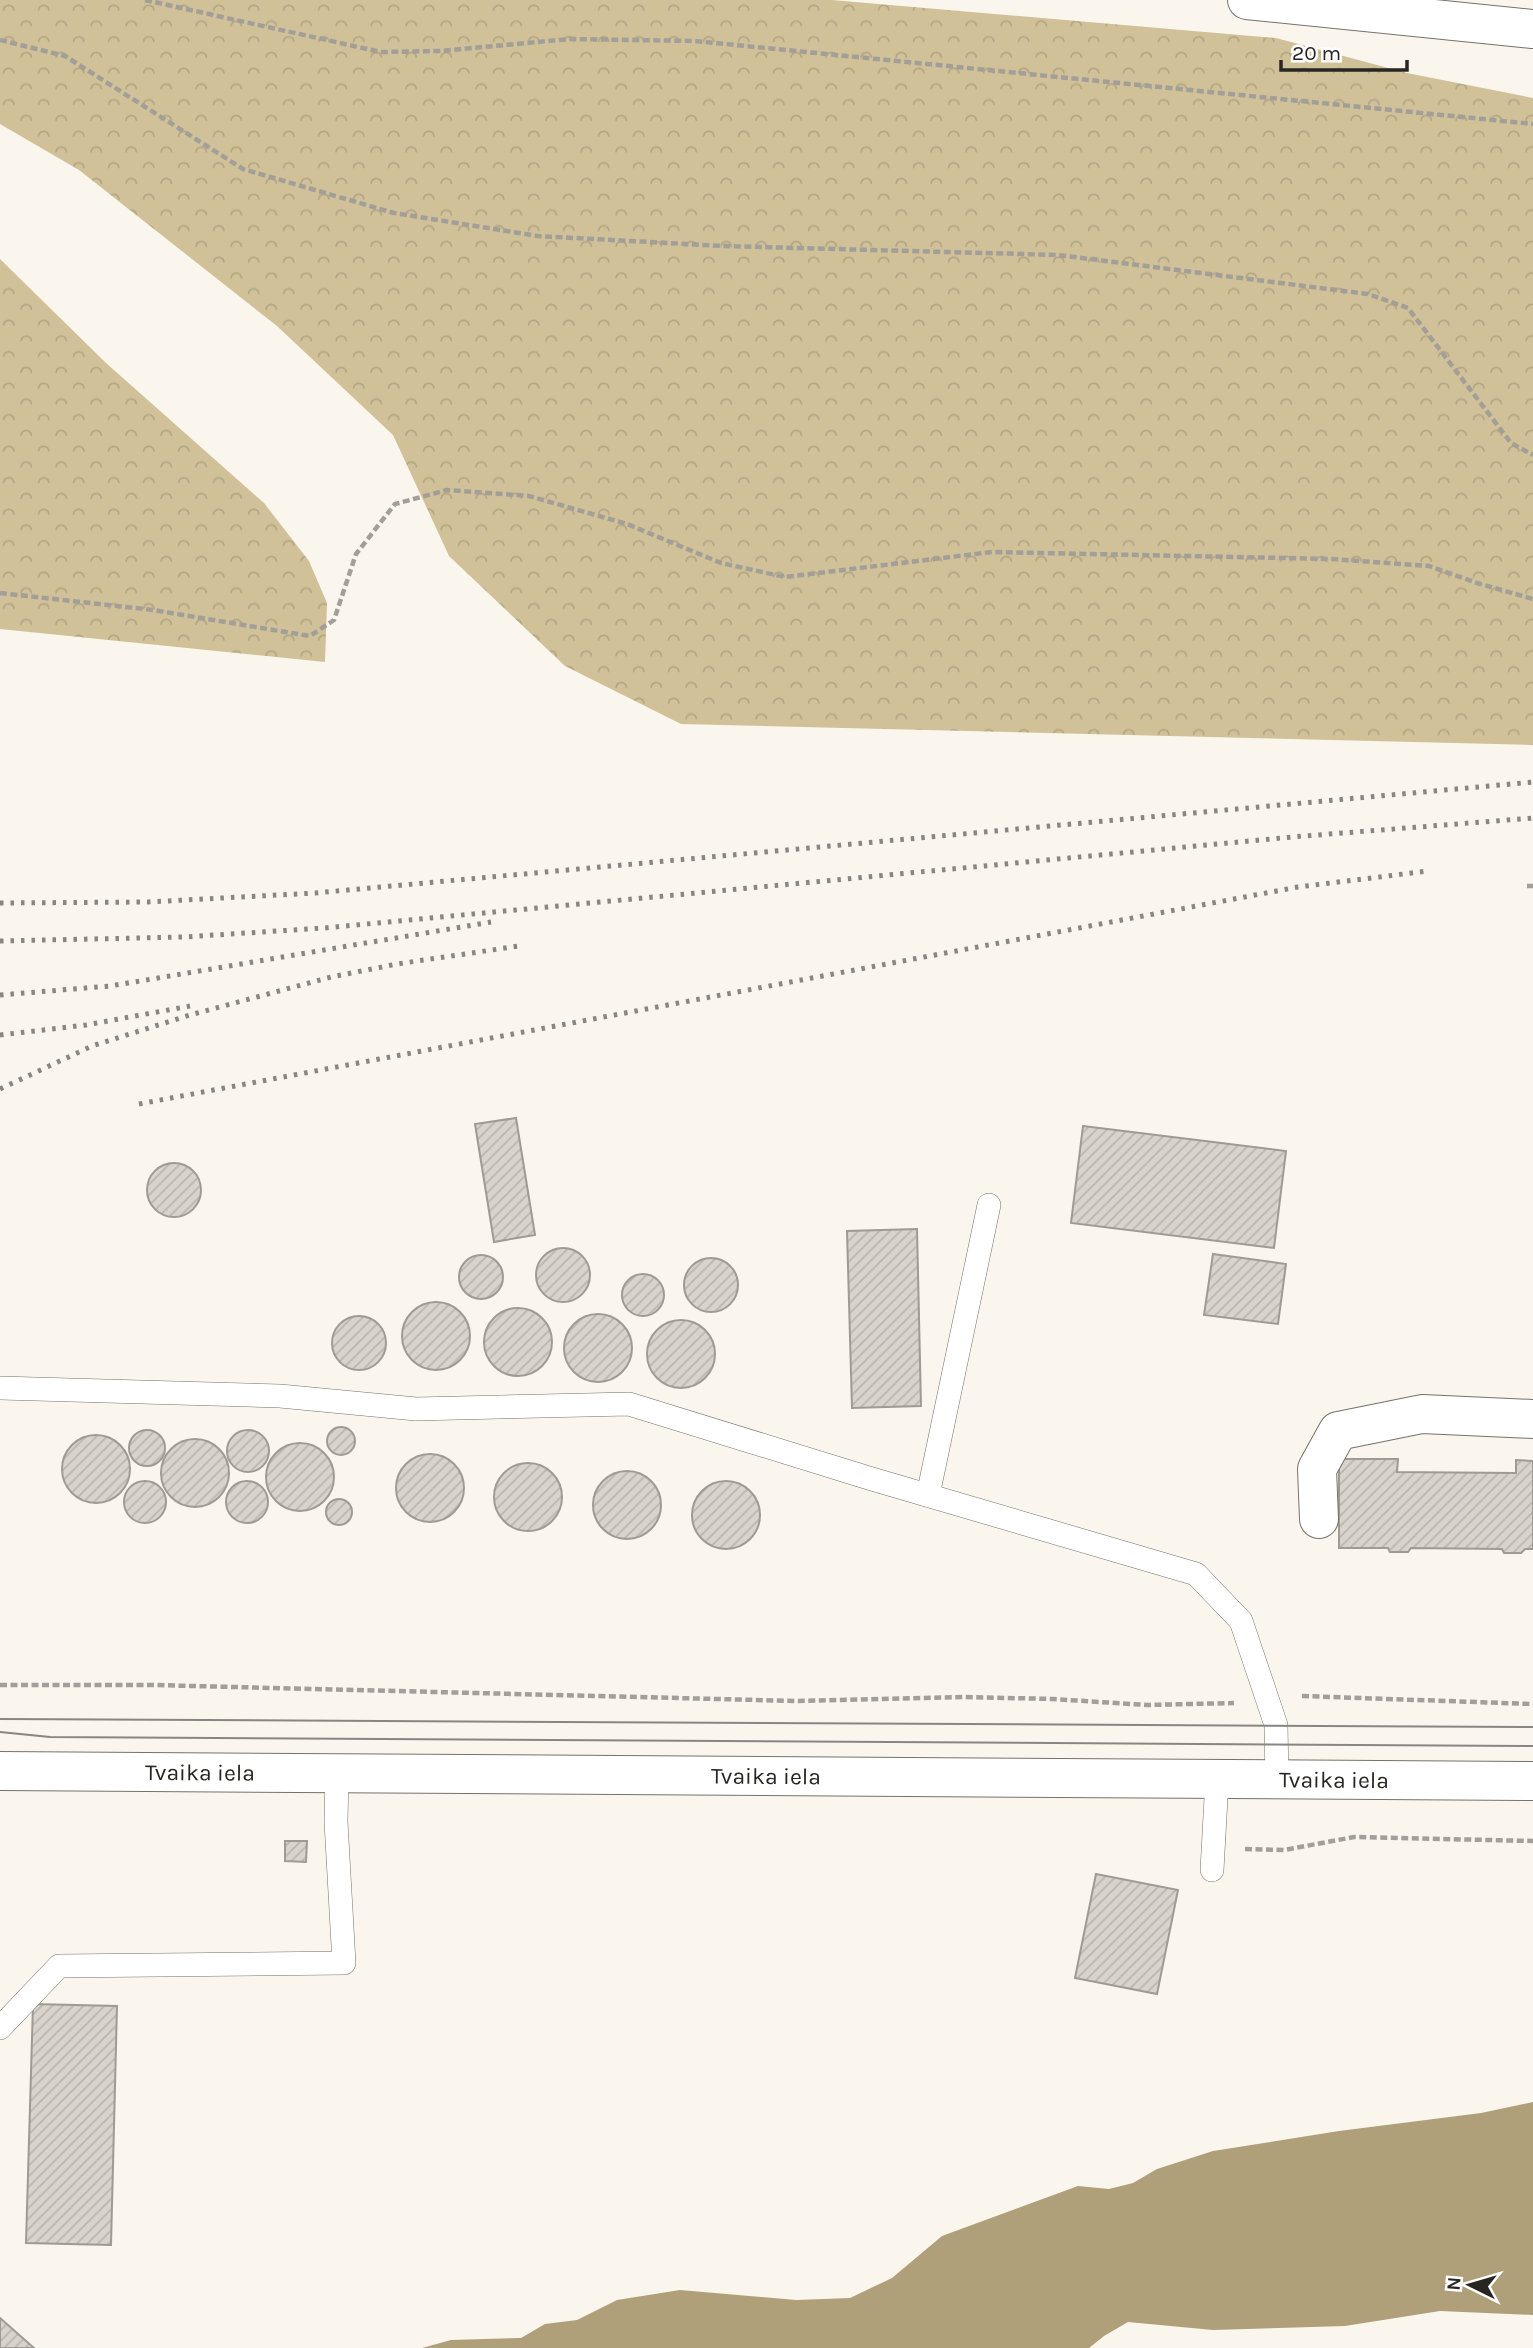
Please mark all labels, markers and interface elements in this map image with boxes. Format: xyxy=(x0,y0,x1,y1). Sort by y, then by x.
scale bar xyxy=(1281,28,1407,72)
text: 20 m xyxy=(1292,41,1341,65)
street label: Tvaika iela xyxy=(145,1758,255,1786)
street label: Tvaika iela xyxy=(711,1762,821,1790)
street label: Tvaika iela xyxy=(1279,1766,1389,1794)
north arrow xyxy=(1435,2250,1505,2320)
text: N xyxy=(1443,2276,1466,2291)

